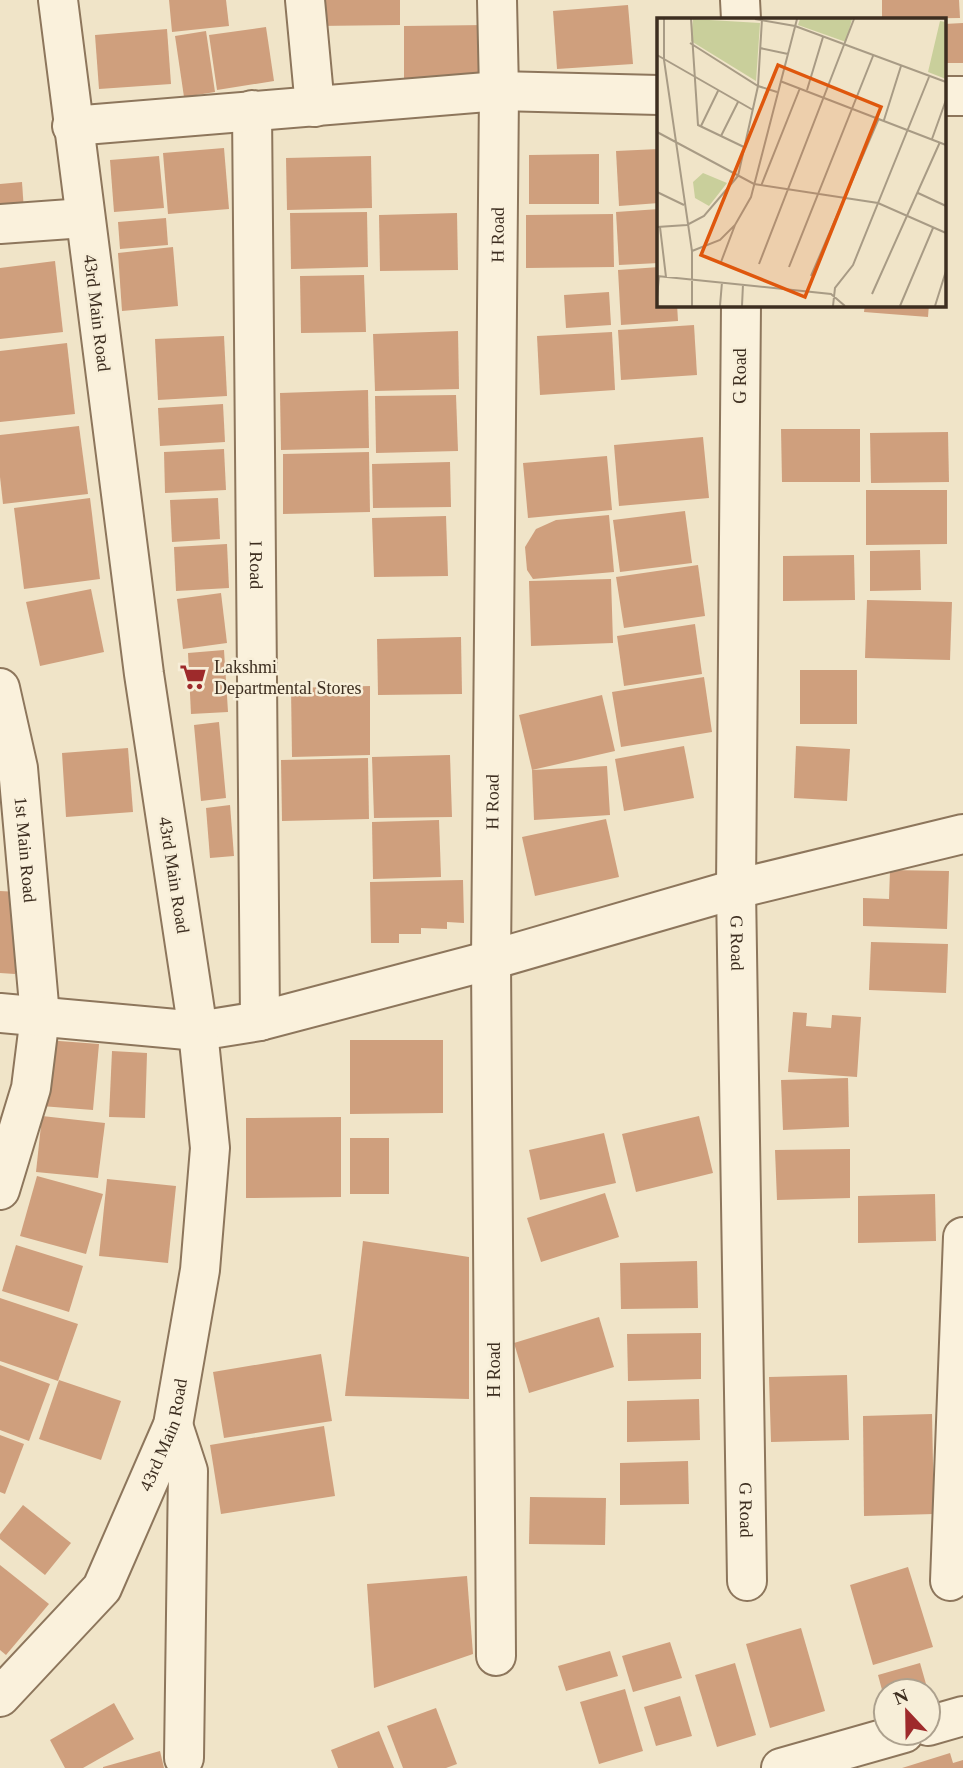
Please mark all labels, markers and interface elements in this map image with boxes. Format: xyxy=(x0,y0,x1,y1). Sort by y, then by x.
inset map xyxy=(657,18,946,306)
street label: H Road xyxy=(487,207,508,263)
street label: 43rd Main Road xyxy=(80,253,114,373)
street label: G Road xyxy=(730,348,750,404)
street label: I Road xyxy=(246,541,266,589)
place label: Lakshmi Departmental Stores xyxy=(214,657,361,698)
supermarket icon: Lakshmi Departmental Stores xyxy=(178,662,208,692)
street label: H Road xyxy=(482,774,503,830)
street label: 1st Main Road xyxy=(11,796,40,903)
street label: 43rd Main Road xyxy=(155,815,193,935)
street label: G Road xyxy=(726,915,747,971)
street label: H Road xyxy=(484,1342,504,1398)
street label: 43rd Main Road xyxy=(135,1377,191,1494)
street label: G Road xyxy=(735,1482,756,1538)
north arrow xyxy=(872,1677,942,1747)
text: N xyxy=(891,1684,911,1709)

